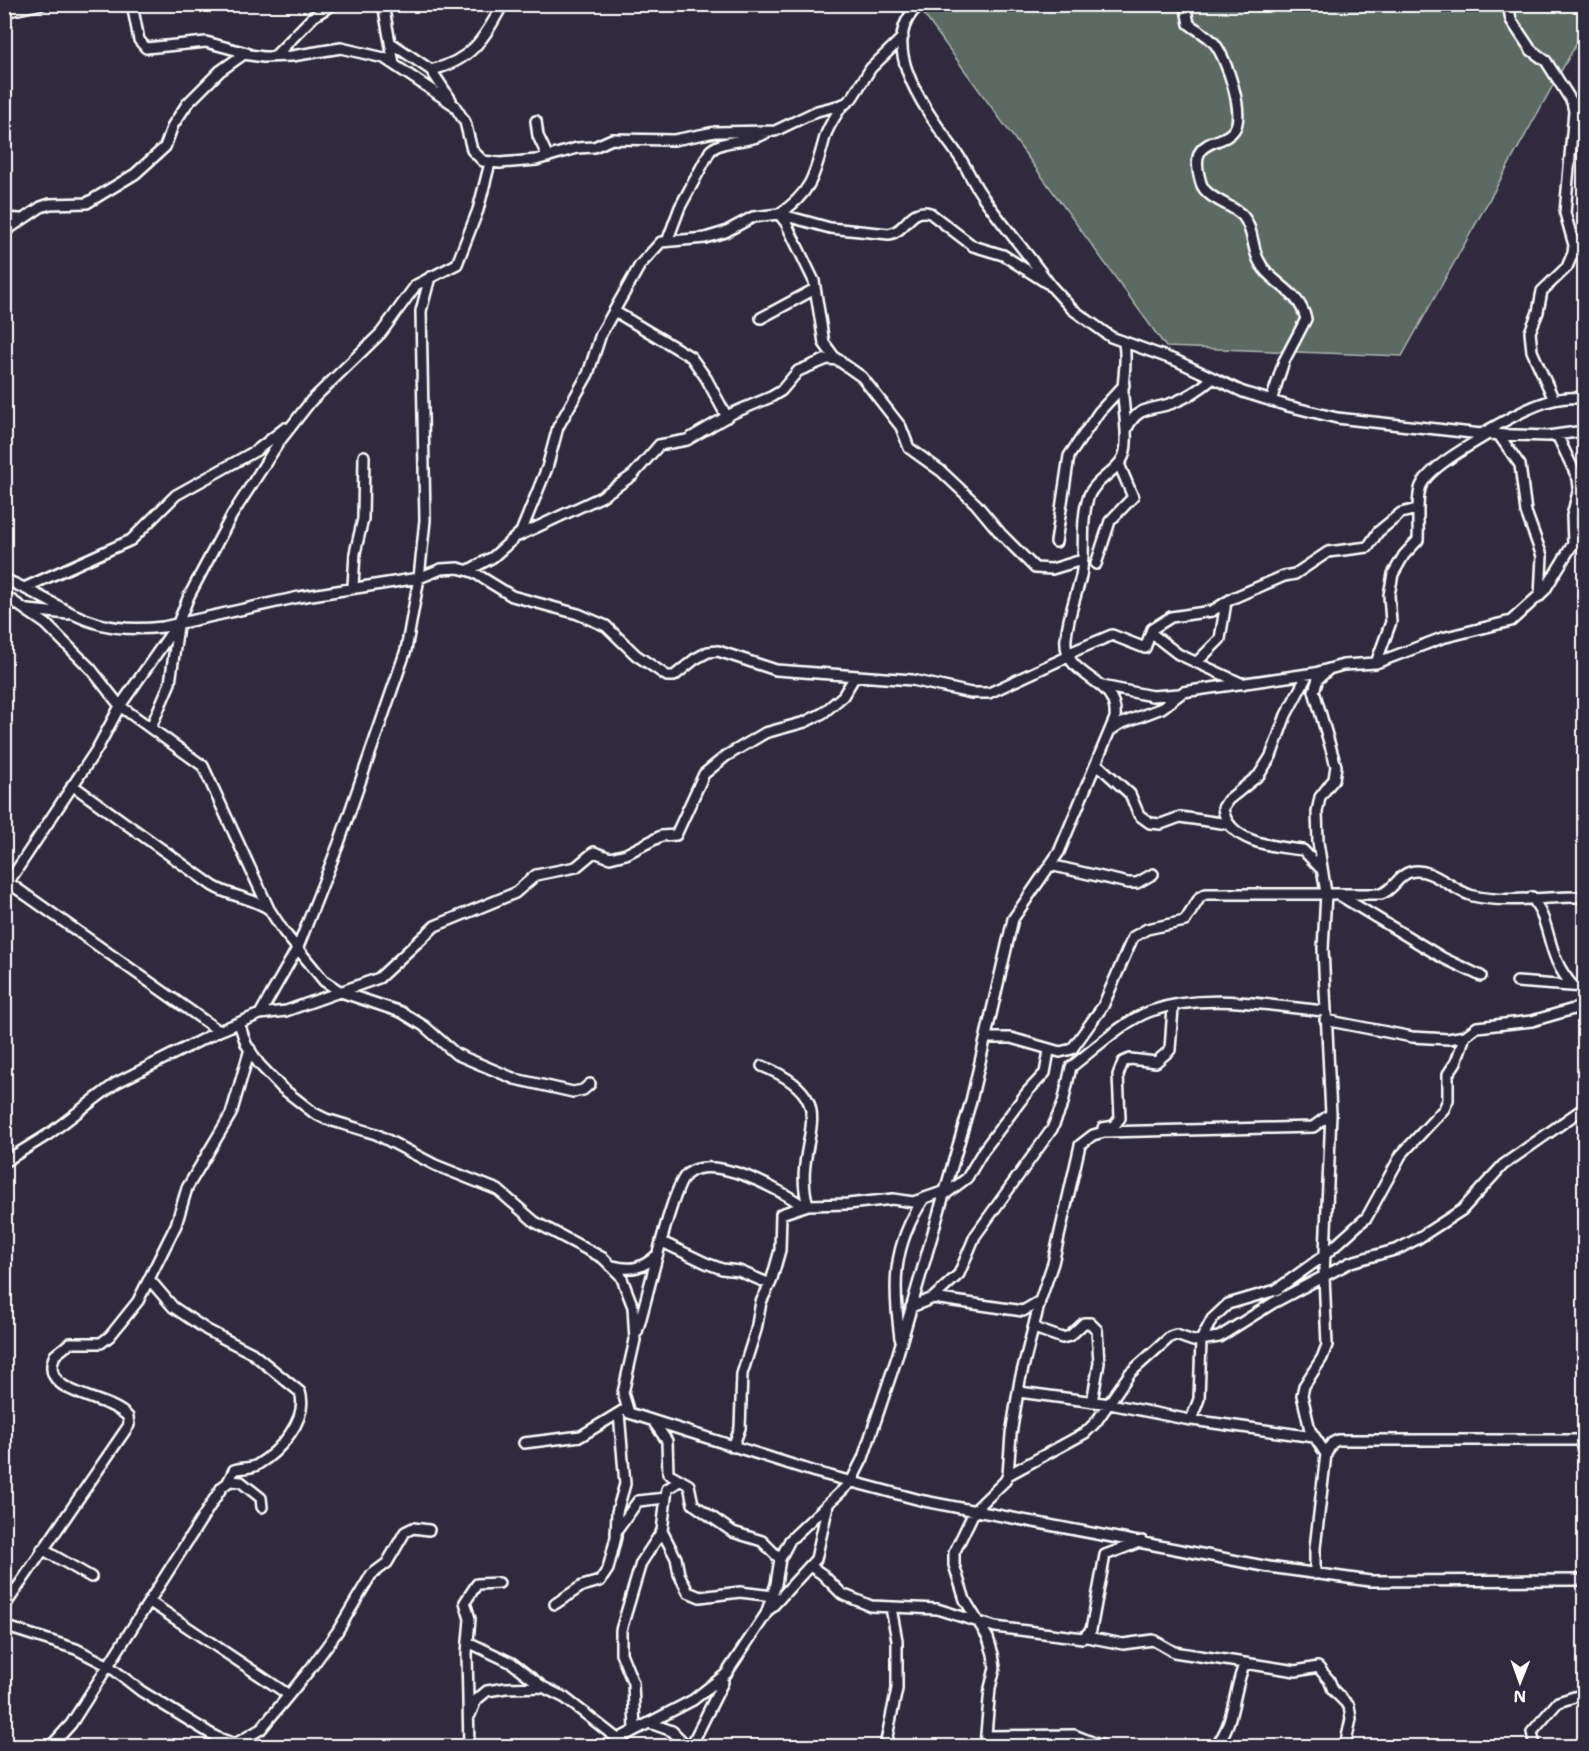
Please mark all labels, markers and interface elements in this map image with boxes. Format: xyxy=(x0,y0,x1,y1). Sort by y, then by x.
north arrow xyxy=(1490,1652,1550,1712)
text: N xyxy=(1513,1686,1526,1707)

